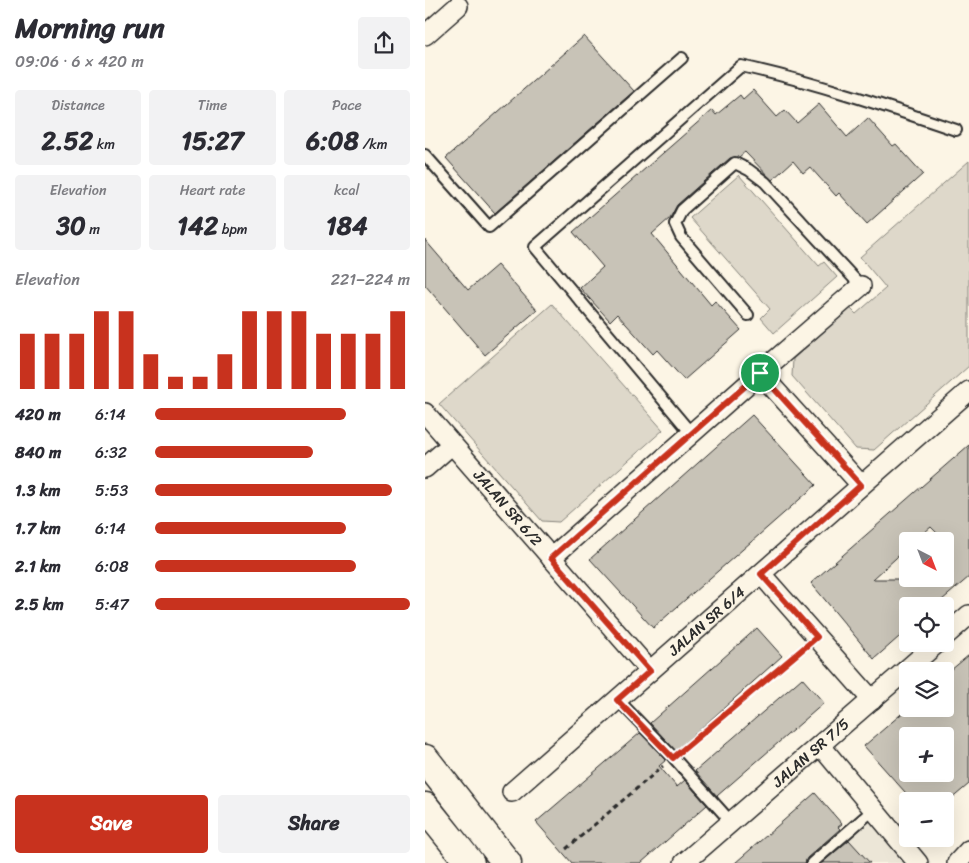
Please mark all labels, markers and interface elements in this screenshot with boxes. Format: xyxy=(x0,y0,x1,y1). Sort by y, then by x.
text: Morning run xyxy=(15,3,165,52)
button: share xyxy=(358,17,410,69)
text: 09:06 · 6 × 420 m xyxy=(15,47,144,76)
text: Distance xyxy=(52,93,105,118)
text: Time xyxy=(198,93,227,118)
text: Pace xyxy=(332,93,362,118)
text: 2.52 xyxy=(41,118,93,163)
text: 15:27 xyxy=(181,118,244,163)
text: 6:08 xyxy=(306,118,359,163)
text: km xyxy=(93,132,115,157)
text: /km xyxy=(359,132,388,157)
text: Elevation xyxy=(50,178,107,203)
text: Heart rate xyxy=(180,178,245,203)
text: kcal xyxy=(334,178,360,203)
text: 30 xyxy=(56,203,86,248)
text: 142 xyxy=(177,203,218,248)
text: 184 xyxy=(326,203,368,248)
text: m xyxy=(86,217,100,242)
text: bpm xyxy=(218,217,248,242)
text: Elevation xyxy=(15,265,80,294)
text: 221–224 m xyxy=(331,265,410,294)
pin xyxy=(739,352,781,394)
icon: arrive xyxy=(746,359,774,387)
text: 420 m xyxy=(15,400,61,429)
text: 6:14 xyxy=(95,400,126,429)
text: 840 m xyxy=(15,438,61,467)
text: 6:32 xyxy=(95,438,127,467)
street label: JALAN SR 6/2 xyxy=(466,463,549,553)
text: 1.3 km xyxy=(15,476,60,505)
text: 5:53 xyxy=(95,476,128,505)
text: 1.7 km xyxy=(15,514,61,543)
text: 6:14 xyxy=(95,514,126,543)
north arrow xyxy=(899,532,954,588)
map controls xyxy=(899,532,954,847)
text: 2.1 km xyxy=(15,552,61,581)
text: 6:08 xyxy=(95,552,129,581)
street label: JALAN SR 6/4 xyxy=(661,580,751,663)
text: 2.5 km xyxy=(15,590,64,619)
text: 5:47 xyxy=(95,590,129,619)
button: locate xyxy=(899,597,954,652)
button: layers xyxy=(899,662,954,717)
street label: JALAN SR 7/5 xyxy=(765,712,855,795)
button: + xyxy=(899,727,954,782)
button: − xyxy=(899,792,954,847)
button: Save xyxy=(15,795,208,853)
button: Share xyxy=(218,795,410,853)

